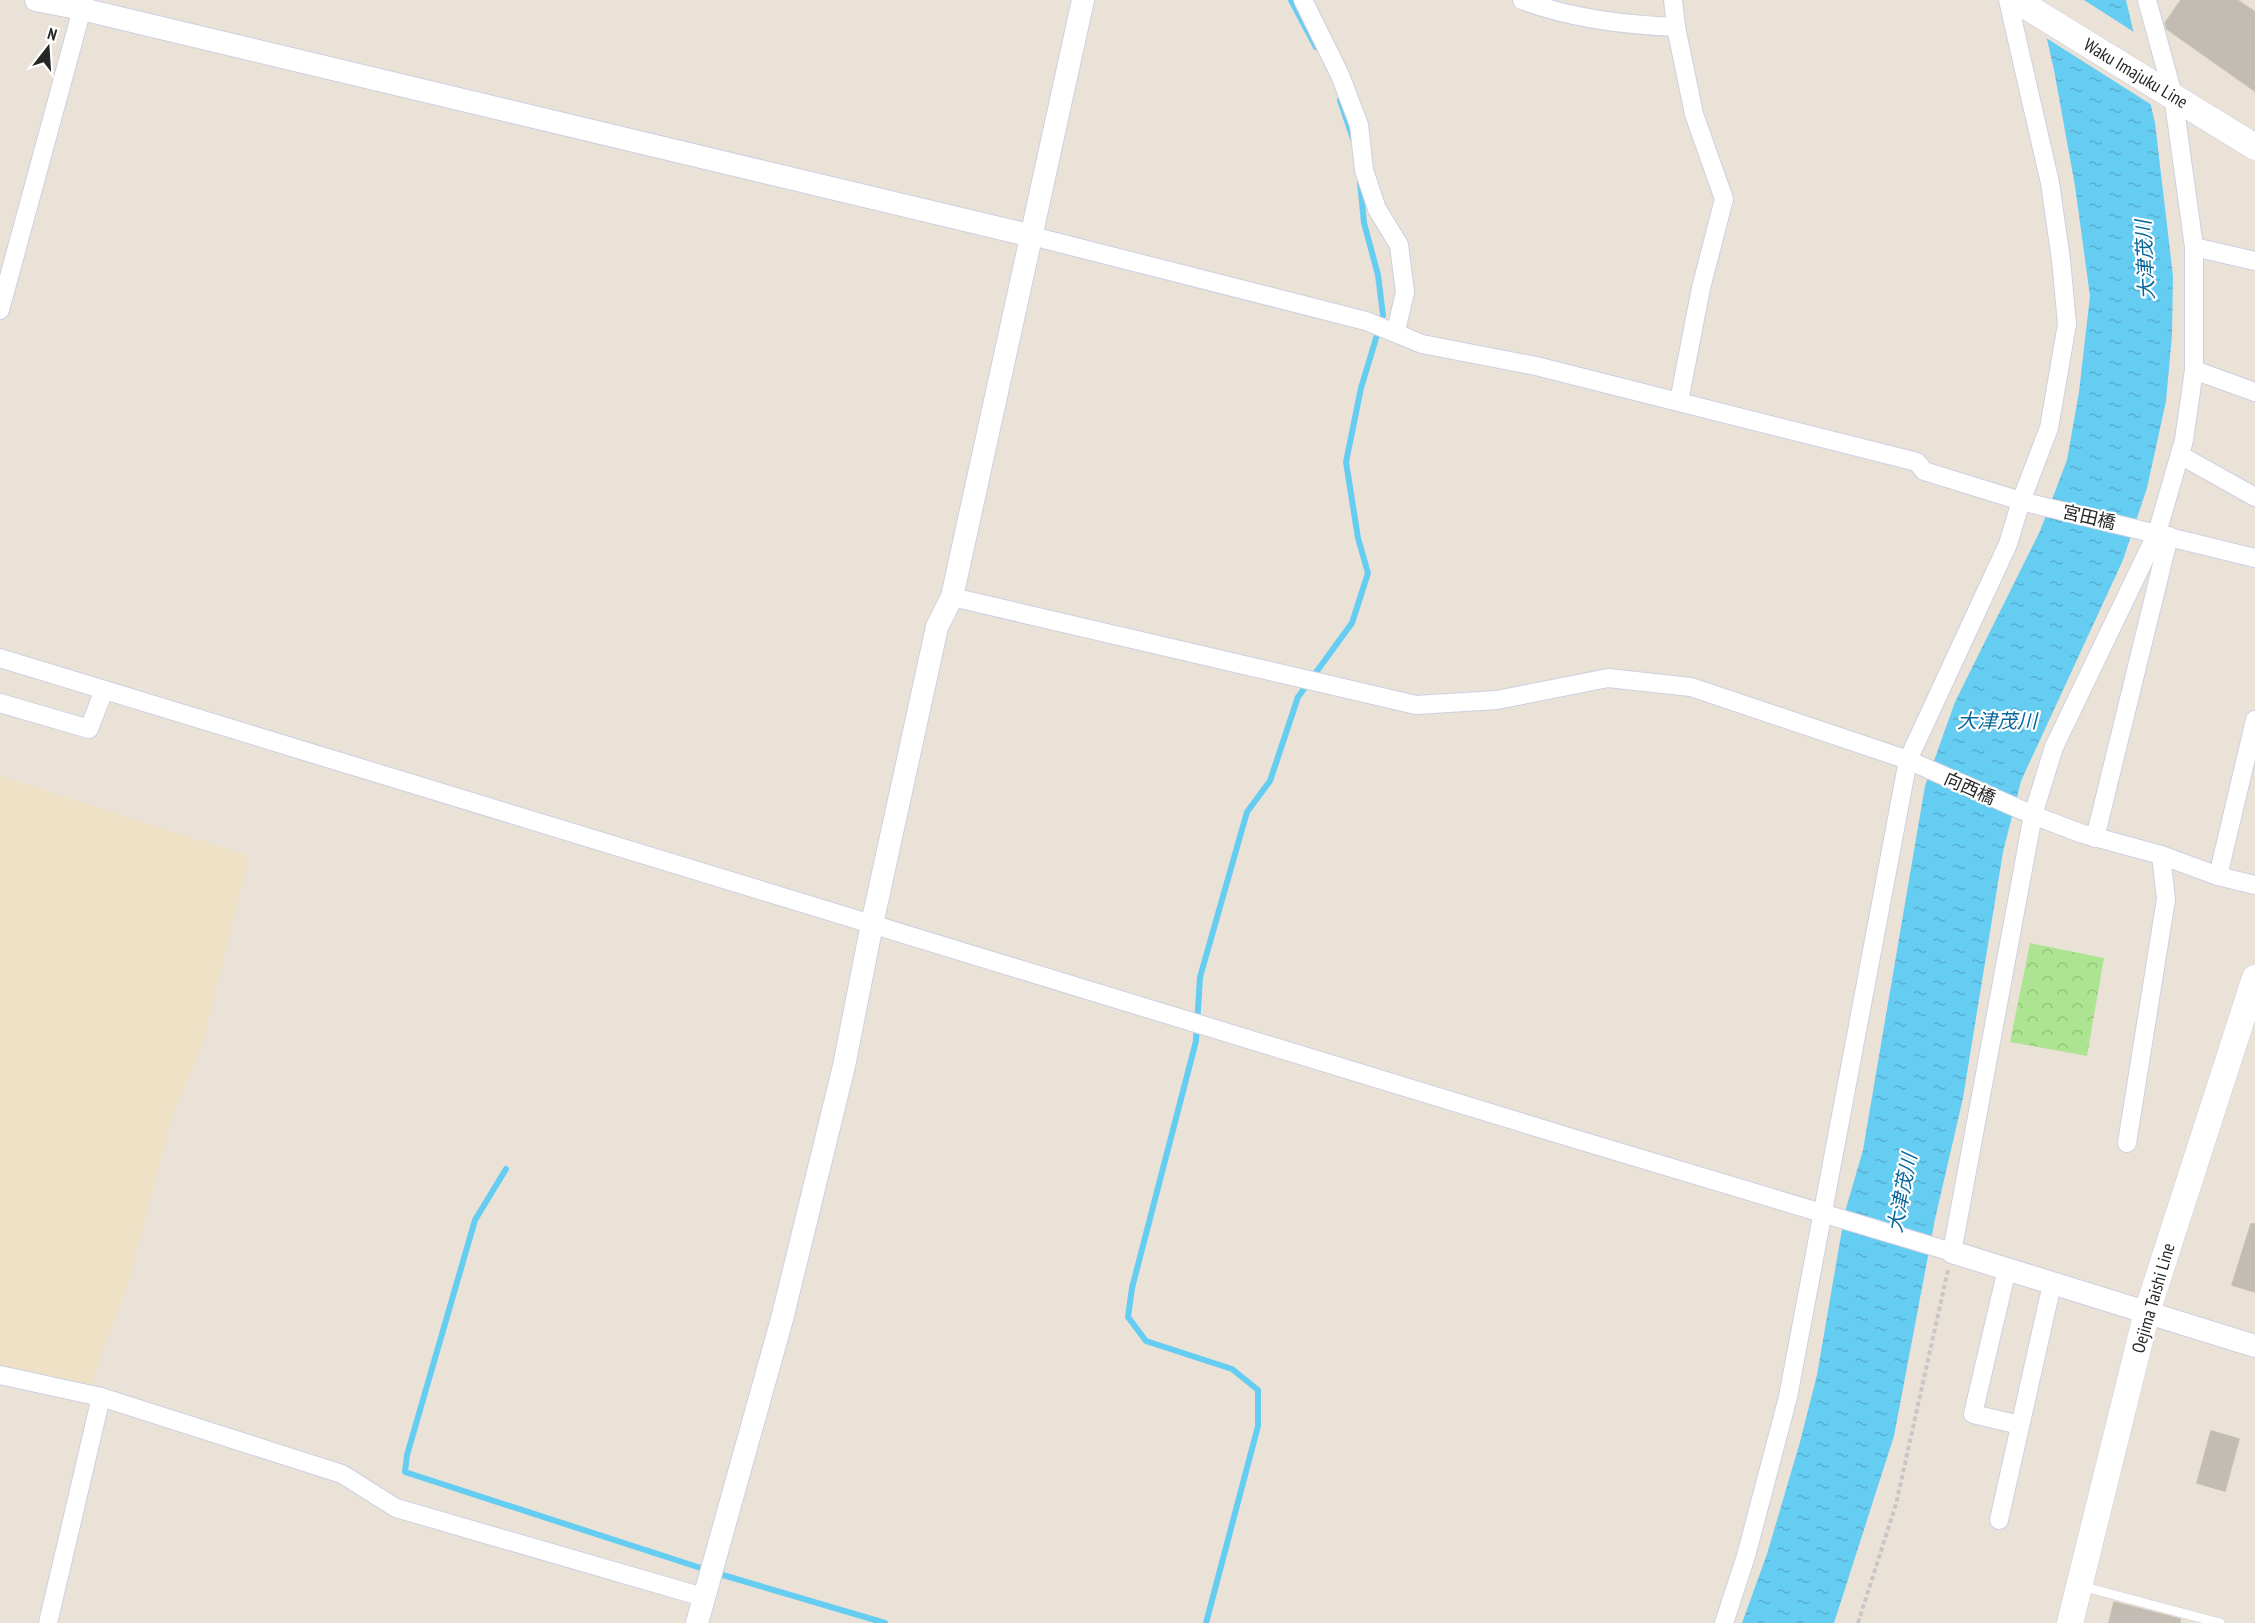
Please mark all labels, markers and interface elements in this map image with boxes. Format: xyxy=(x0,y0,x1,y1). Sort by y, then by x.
north arrow xyxy=(18,18,78,78)
text: N xyxy=(45,23,59,44)
street label: Waku Imajuku Line xyxy=(2080,33,2192,113)
water label: 大津茂川 xyxy=(2130,217,2160,301)
street label: 宮田橋 xyxy=(2060,500,2118,534)
water label: 大津茂川 xyxy=(1957,708,2039,734)
street label: 向西橋 xyxy=(1941,767,1999,809)
water label: 大津茂川 xyxy=(1882,1149,1923,1235)
street label: Oejima Taishi Line xyxy=(2126,1240,2180,1356)

